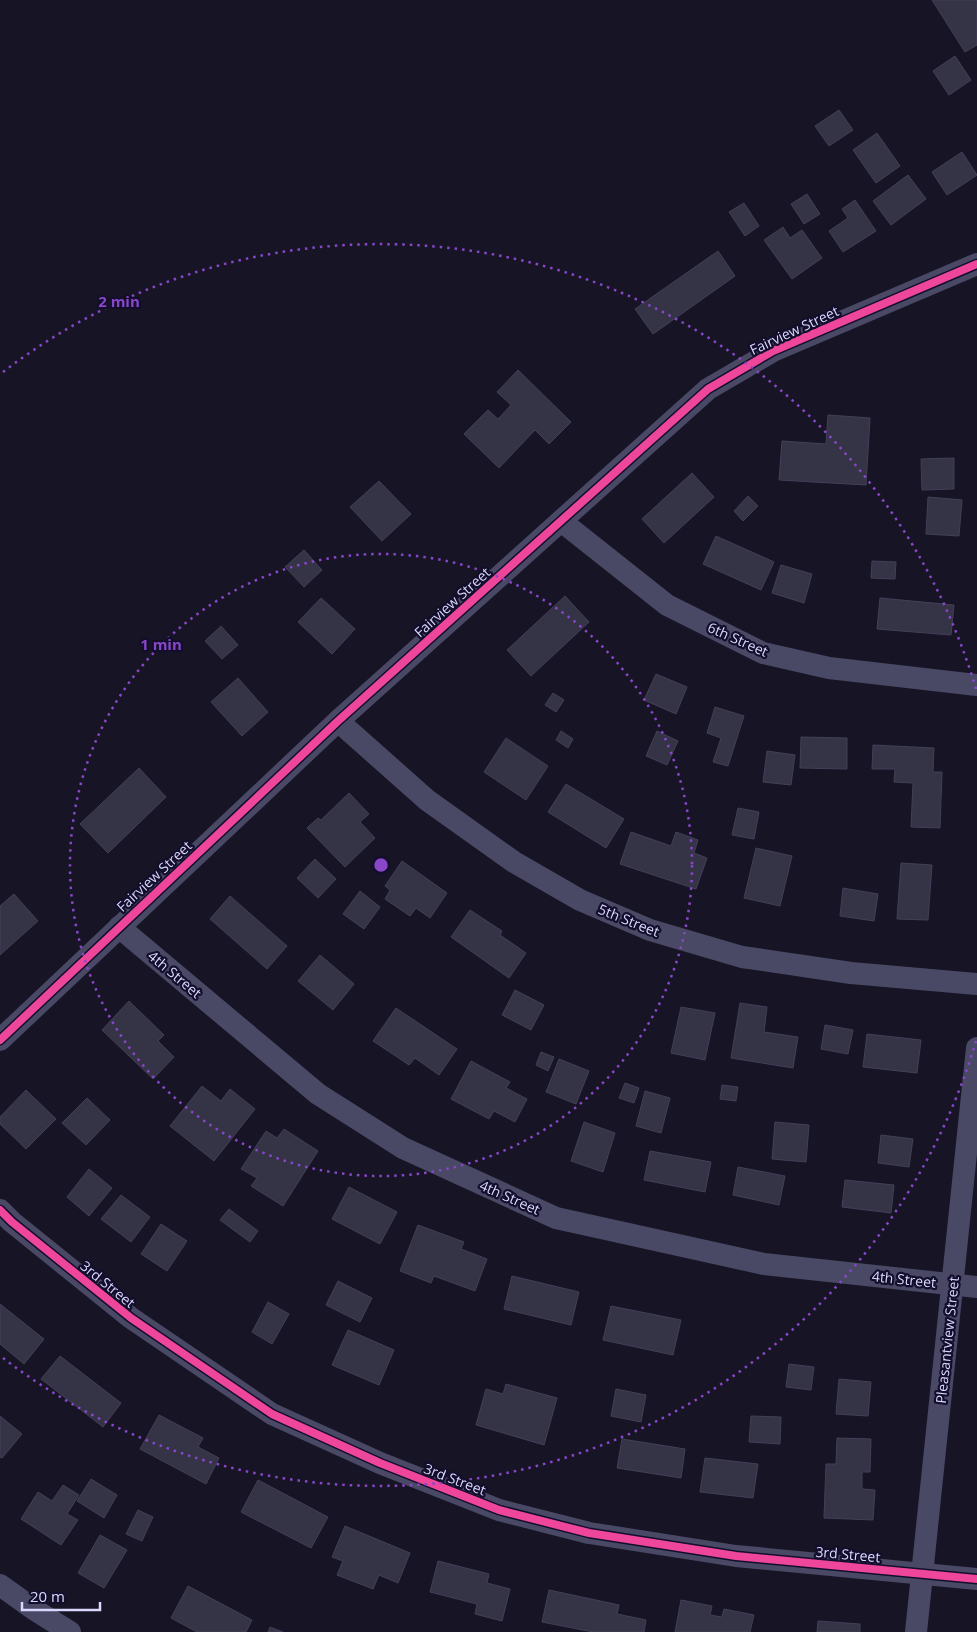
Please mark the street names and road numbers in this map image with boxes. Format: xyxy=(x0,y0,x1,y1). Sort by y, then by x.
street label: Fairview Street xyxy=(746,301,842,359)
street label: Fairview Street xyxy=(410,563,494,641)
street label: 6th Street xyxy=(705,617,771,661)
street label: Fairview Street xyxy=(112,836,196,916)
street label: 5th Street xyxy=(596,899,662,941)
street label: 4th Street xyxy=(144,946,206,1002)
street label: 4th Street xyxy=(477,1175,543,1219)
street label: 3rd Street xyxy=(77,1256,139,1312)
street label: 4th Street xyxy=(871,1266,937,1292)
street label: Pleasantview Street xyxy=(931,1276,963,1404)
street label: 3rd Street xyxy=(421,1458,489,1500)
street label: 3rd Street xyxy=(815,1542,881,1566)

